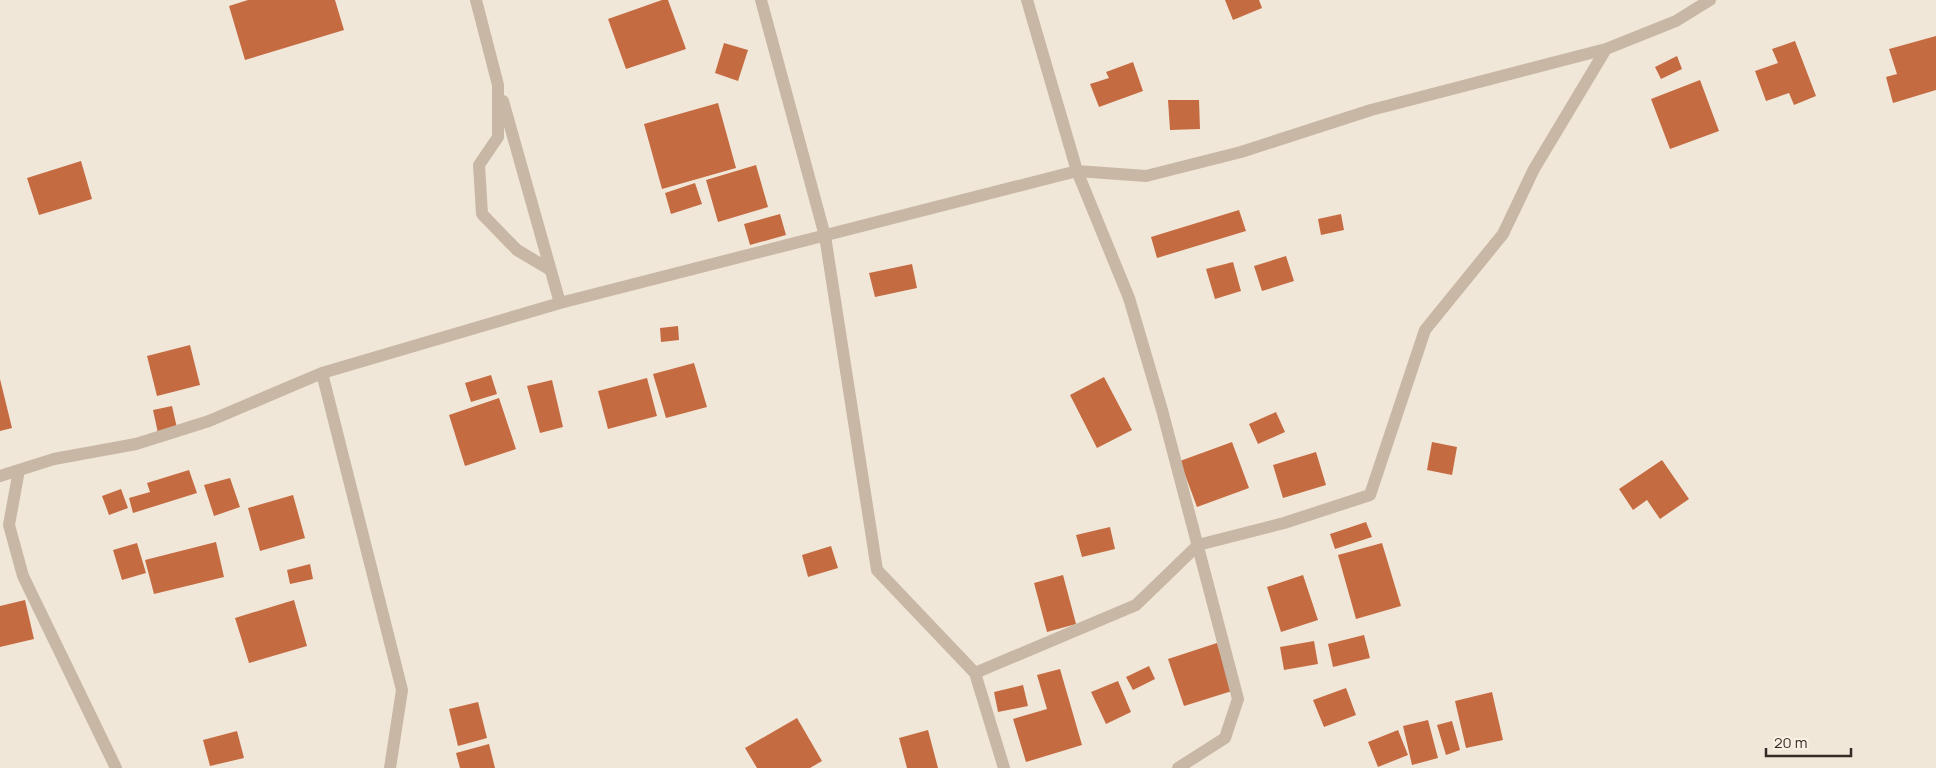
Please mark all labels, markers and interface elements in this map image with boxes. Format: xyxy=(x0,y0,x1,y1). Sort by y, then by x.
scale bar xyxy=(1766,726,1851,758)
text: 20 m xyxy=(1774,732,1807,753)

